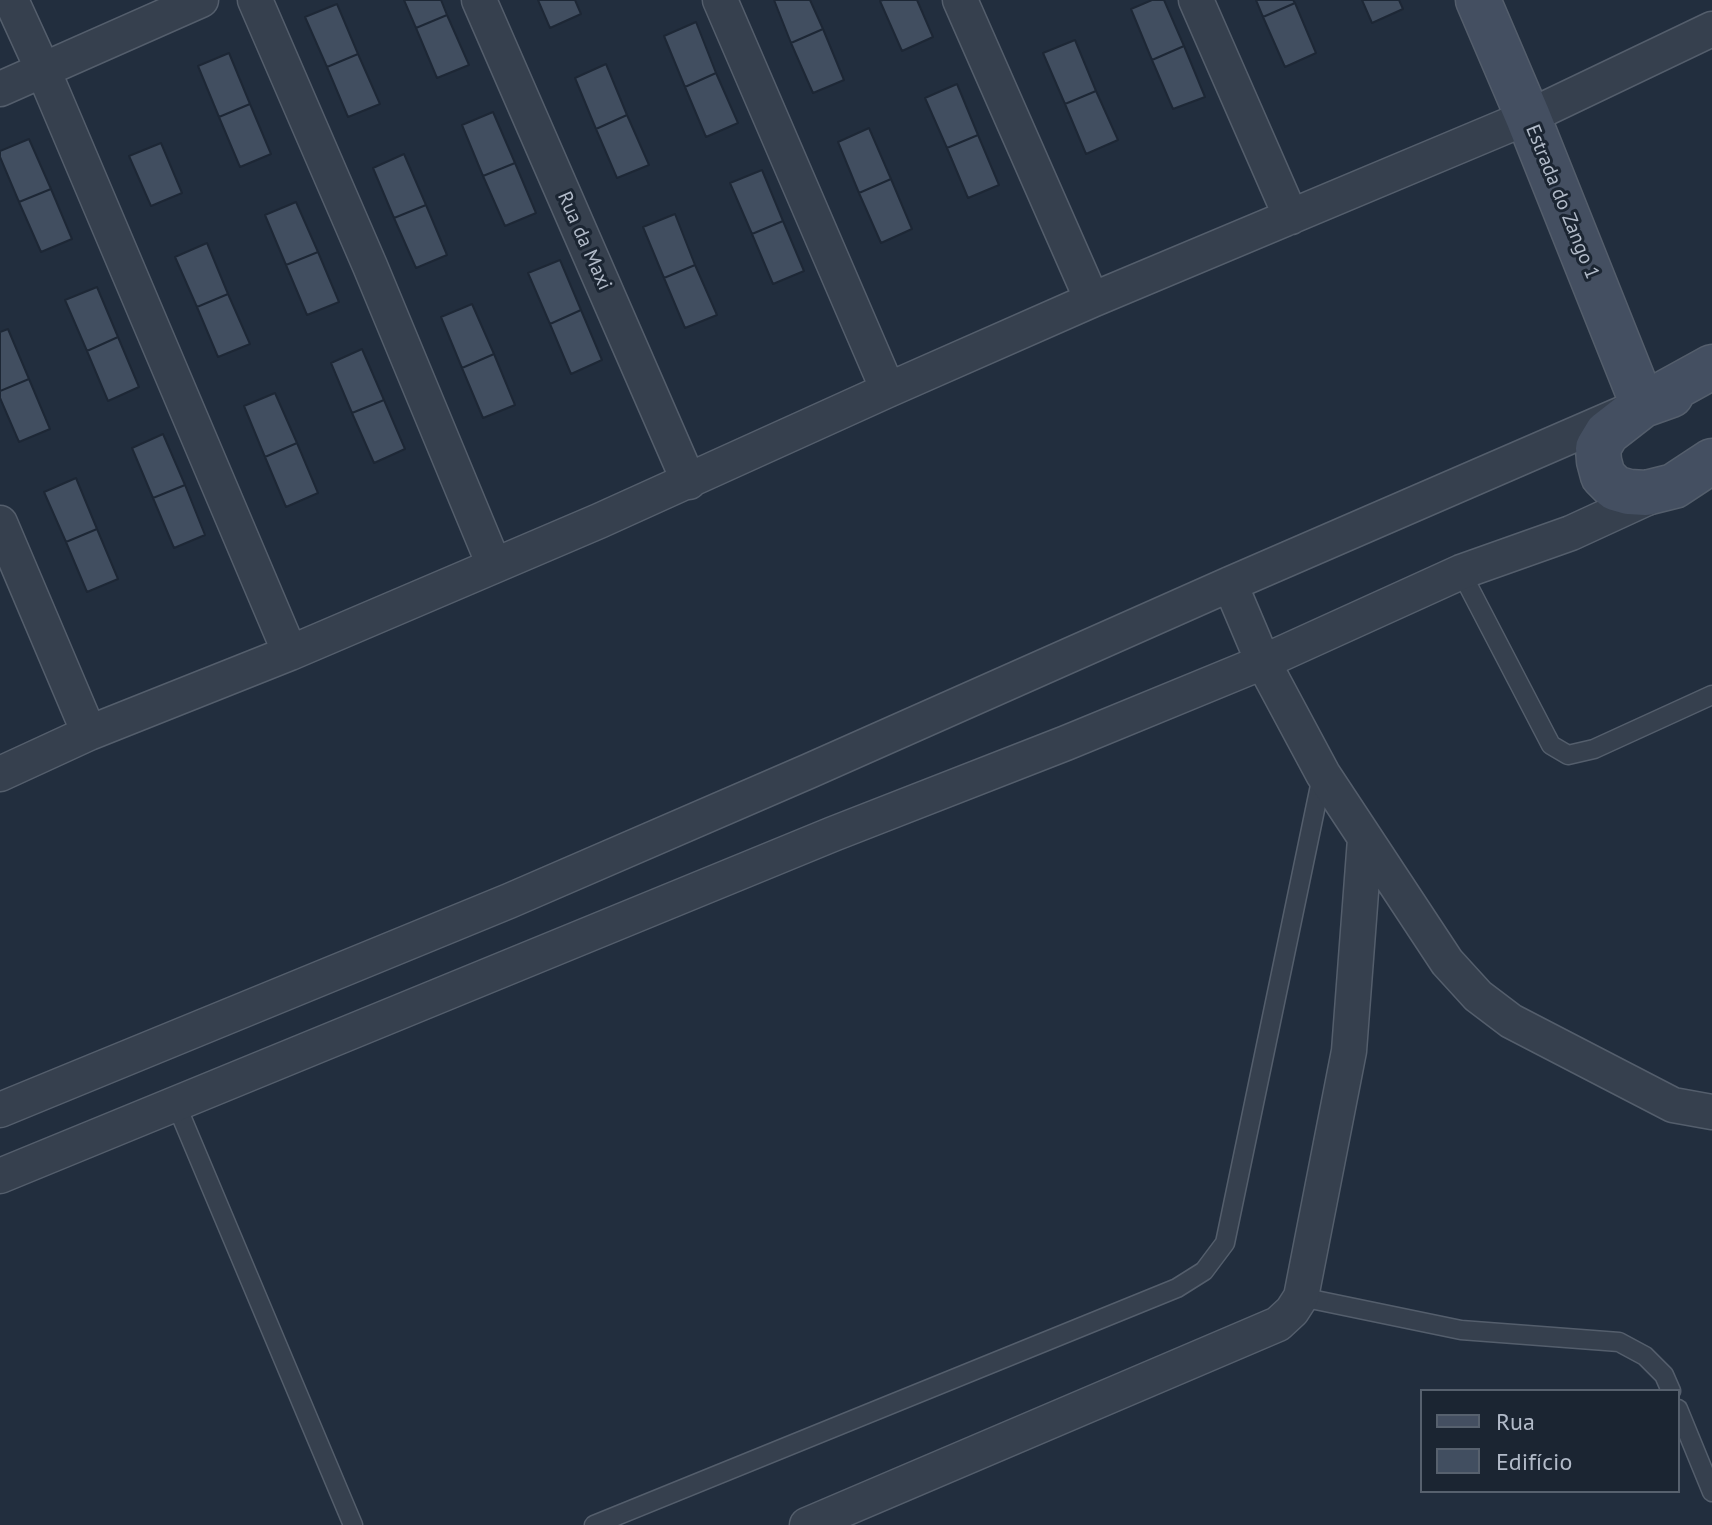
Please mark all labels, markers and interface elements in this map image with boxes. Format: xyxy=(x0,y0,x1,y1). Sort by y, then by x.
street label: Estrada do Zango 1 xyxy=(1520,121,1604,283)
street label: Rua da Maxi xyxy=(552,188,616,294)
legend xyxy=(1420,1389,1680,1493)
text: Rua xyxy=(1496,1406,1535,1437)
text: Edifício xyxy=(1496,1446,1572,1477)

